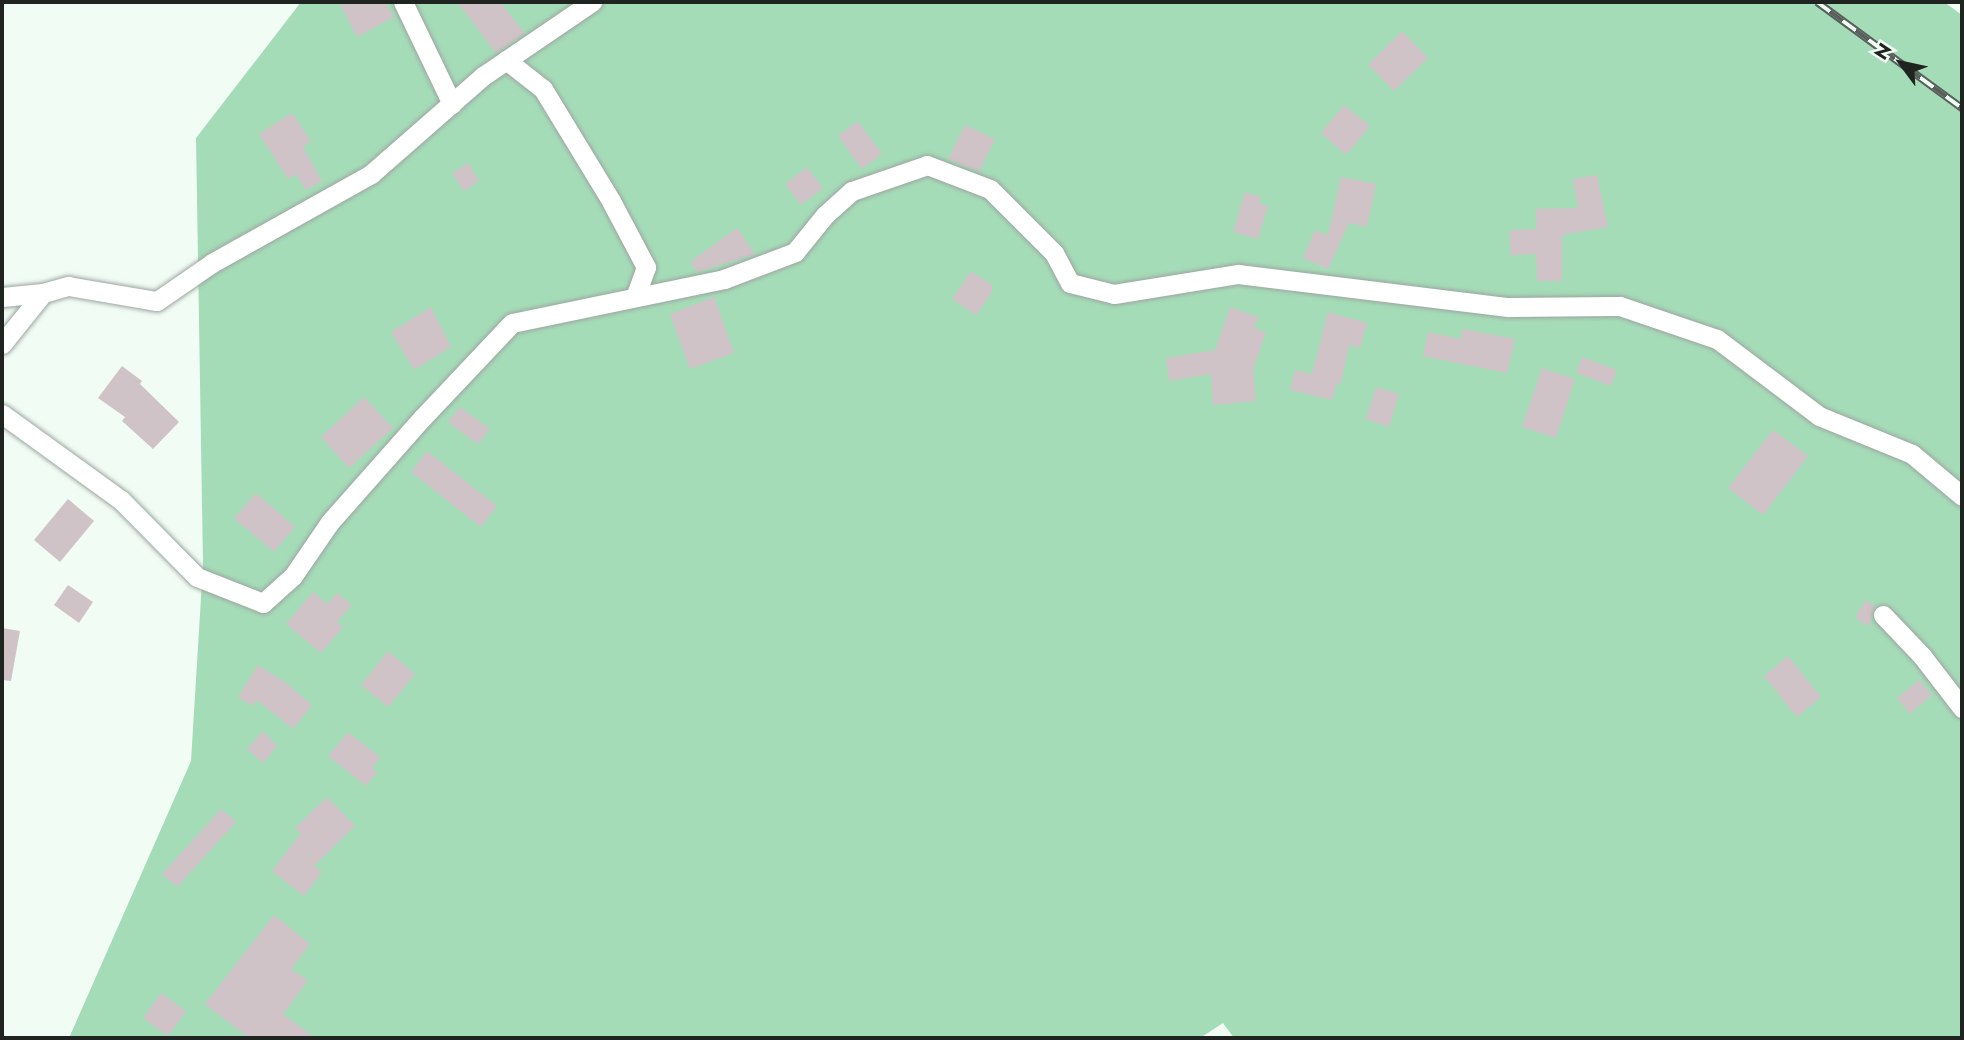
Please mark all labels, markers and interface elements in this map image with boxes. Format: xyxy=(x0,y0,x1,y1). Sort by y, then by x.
north arrow xyxy=(1866,28,1936,98)
text: N xyxy=(1868,38,1898,65)

